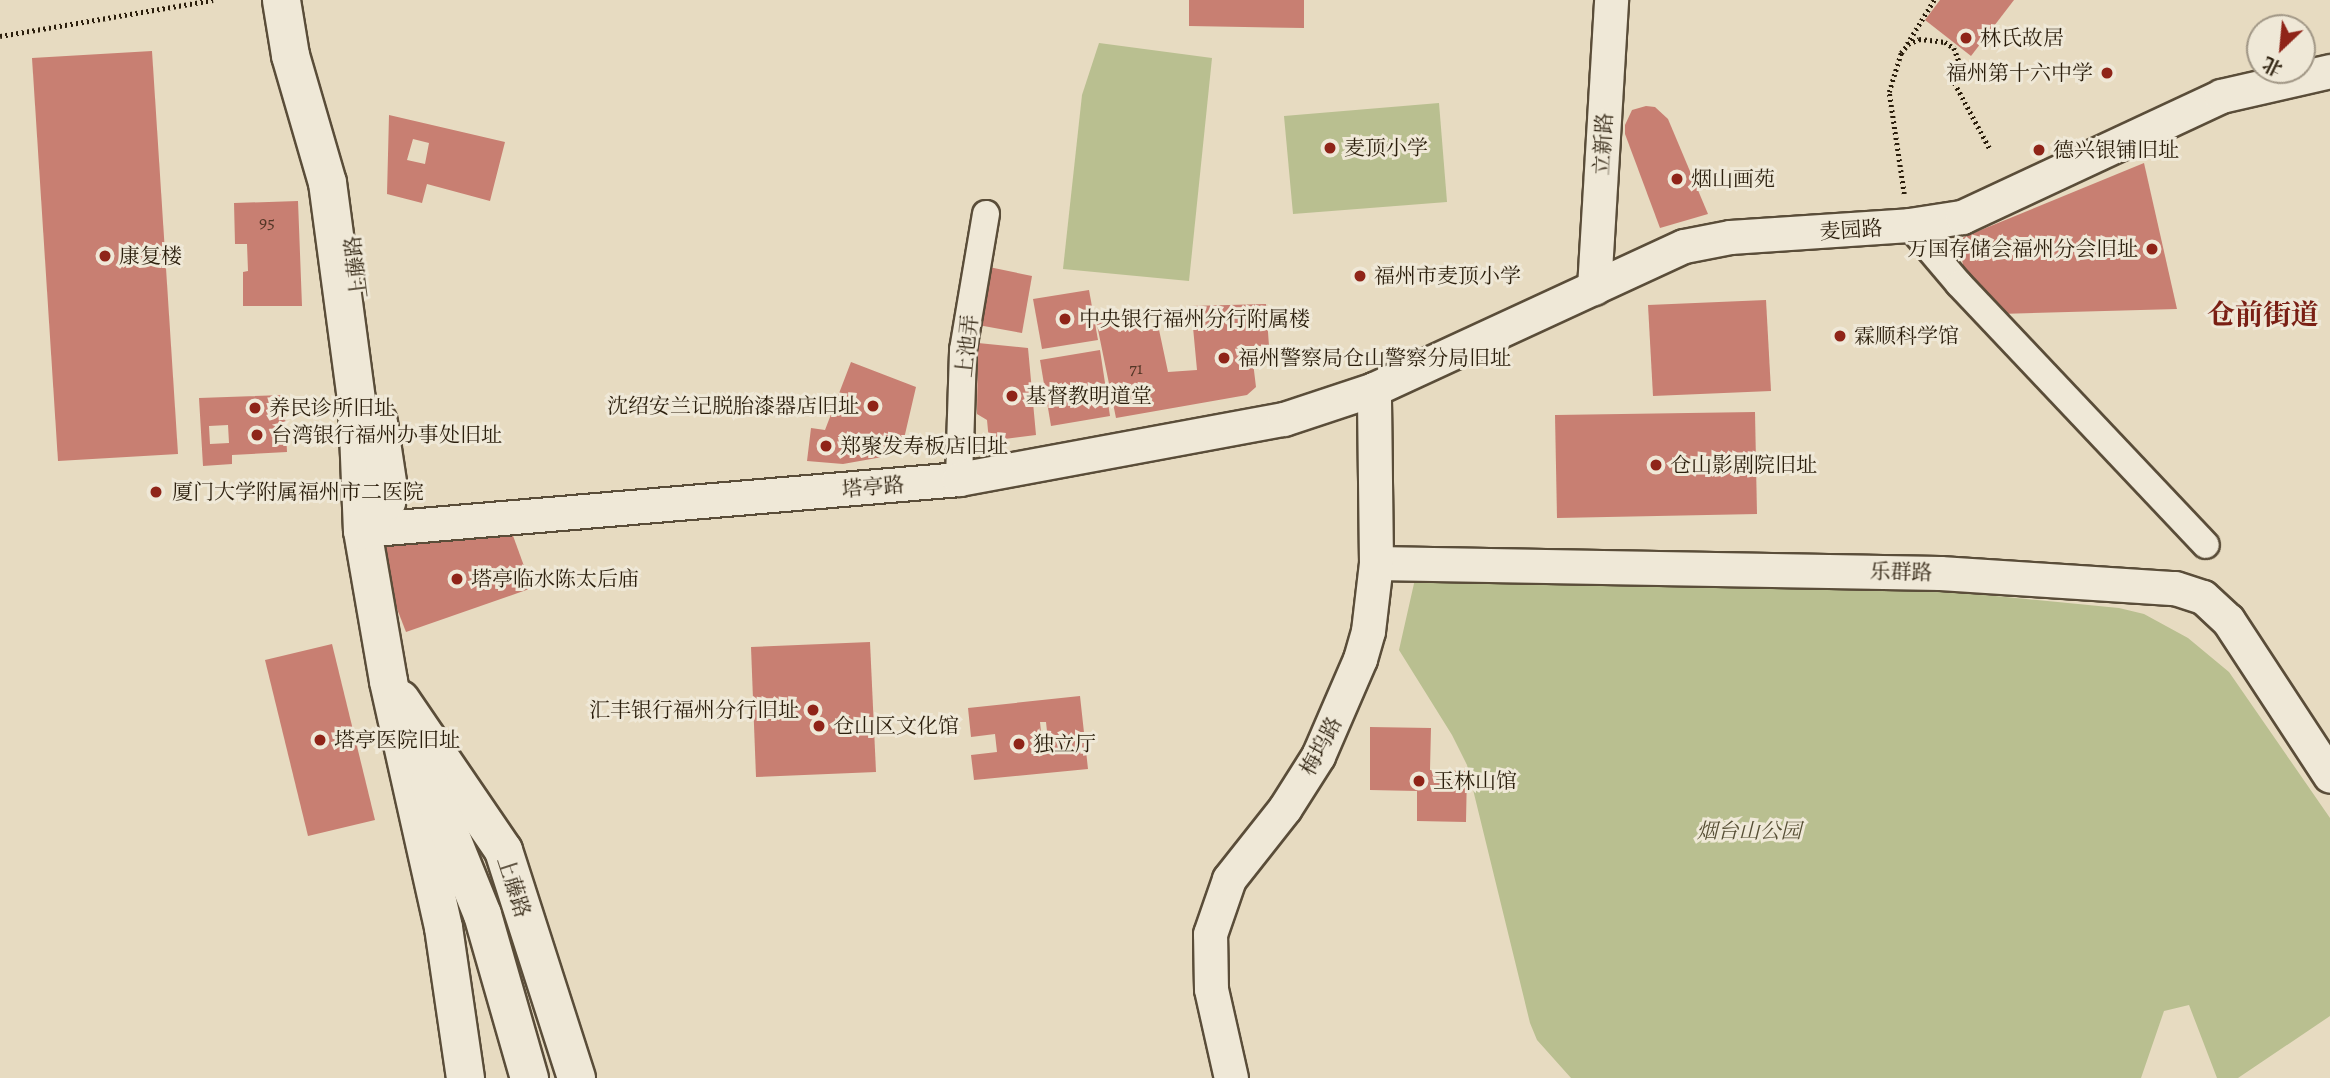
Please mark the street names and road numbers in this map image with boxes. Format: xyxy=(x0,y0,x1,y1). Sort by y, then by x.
street label: 立新路 xyxy=(1589,112,1617,176)
street label: 麦园路 xyxy=(1819,215,1883,245)
street label: 上藤路 xyxy=(340,234,372,300)
street label: 上池弄 xyxy=(951,313,983,379)
street label: 塔亭路 xyxy=(841,472,905,502)
street label: 乐群路 xyxy=(1869,559,1933,585)
street label: 梅坞路 xyxy=(1295,712,1347,780)
street label: 上藤路 xyxy=(492,853,536,921)

